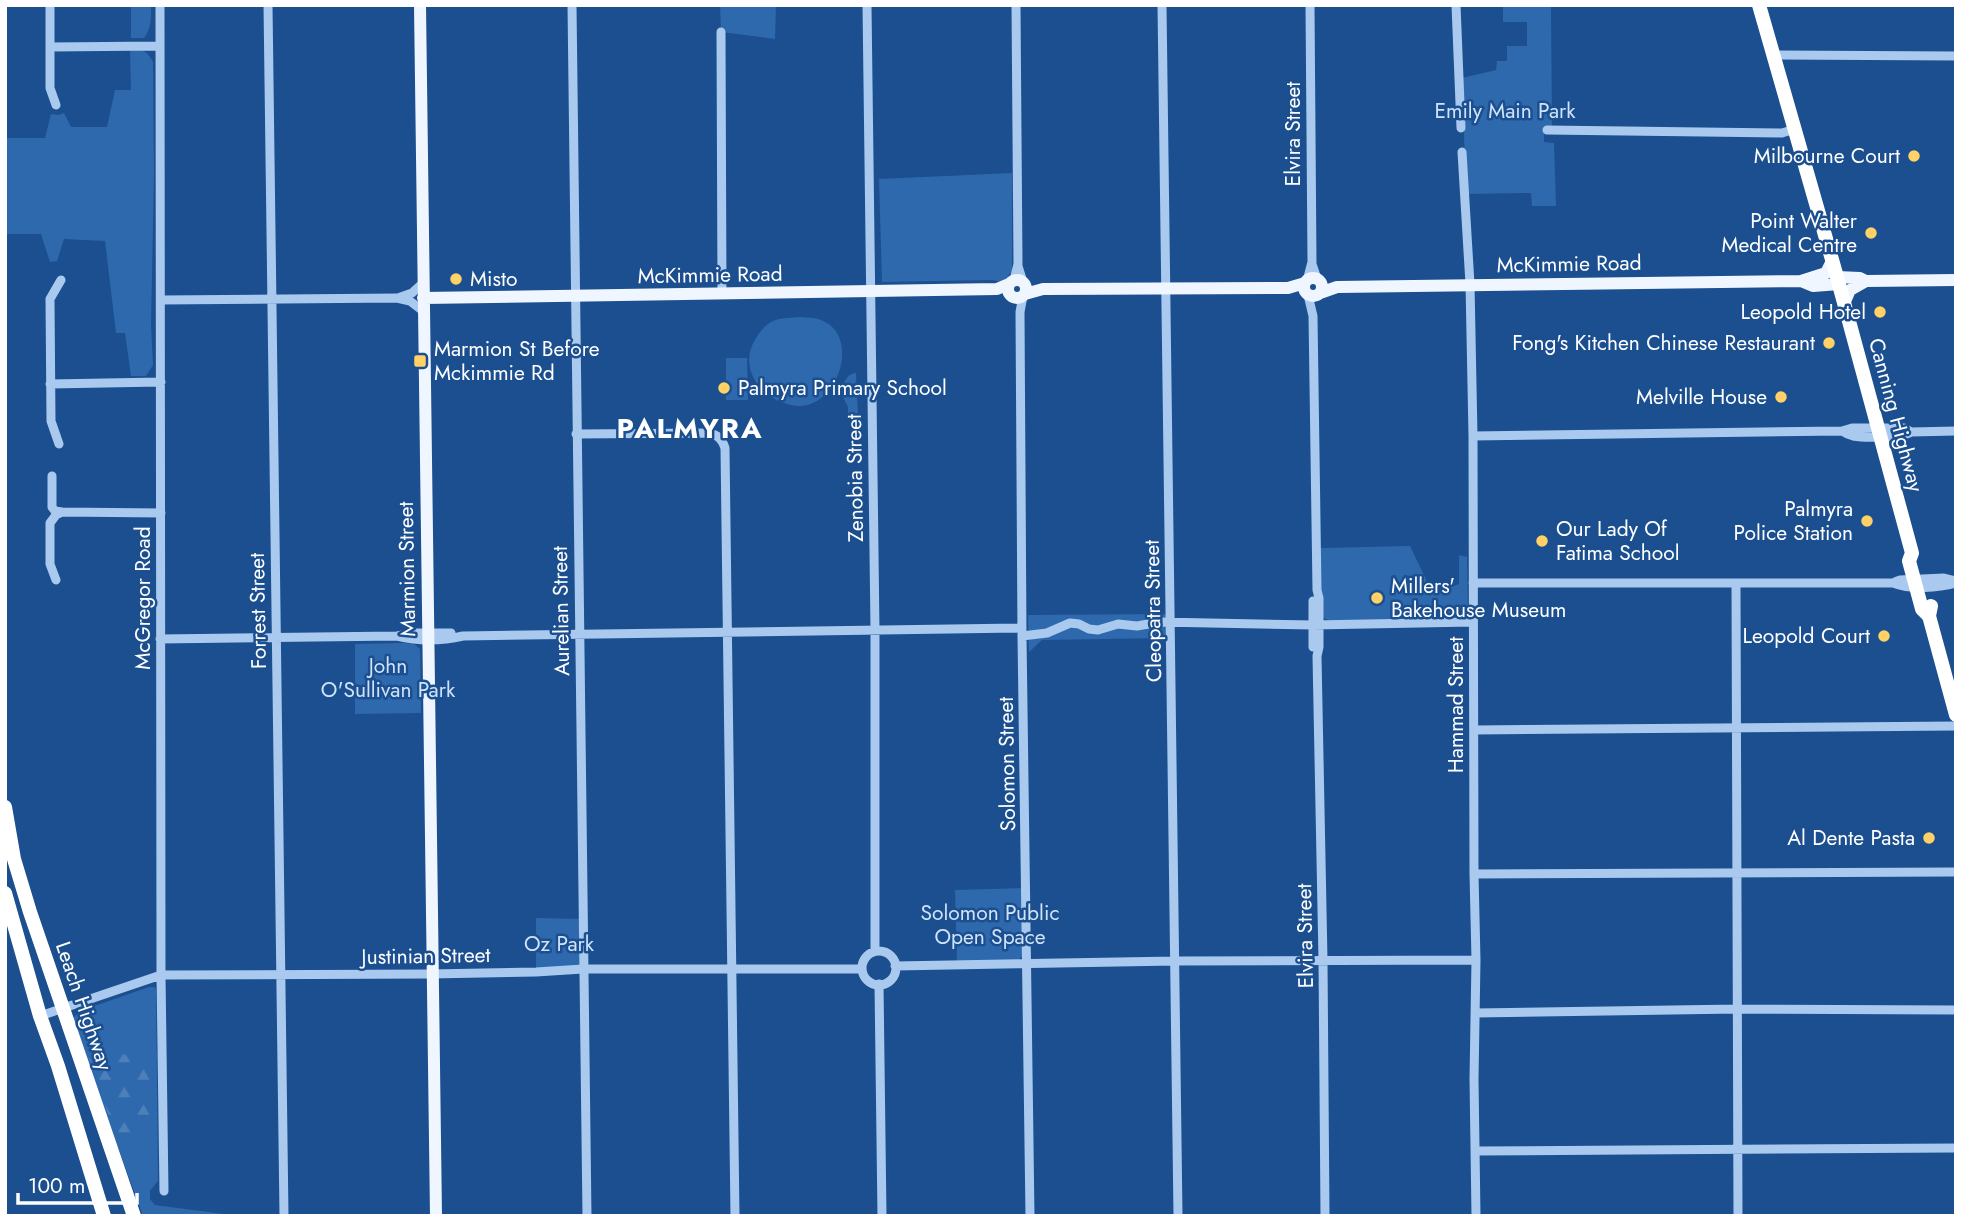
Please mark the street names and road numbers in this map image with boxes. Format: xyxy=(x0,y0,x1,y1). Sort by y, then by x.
street label: Elvira Street xyxy=(1278,82,1308,186)
street label: McKimmie Road xyxy=(1496,248,1642,280)
street label: McKimmie Road xyxy=(637,259,783,291)
street label: Canning Highway xyxy=(1861,335,1931,496)
street label: Zenobia Street xyxy=(839,414,871,542)
street label: Marmion Street xyxy=(391,501,423,637)
street label: McGregor Road xyxy=(128,526,158,670)
street label: Cleopatra Street xyxy=(1137,540,1169,682)
street label: Aurelian Street xyxy=(545,546,577,676)
street label: Forrest Street xyxy=(242,553,274,669)
street label: Hammad Street xyxy=(1441,637,1471,773)
street label: Solomon Street xyxy=(991,696,1023,832)
street label: Elvira Street xyxy=(1289,883,1321,989)
street label: Leach Highway xyxy=(48,937,120,1075)
street label: Justinian Street xyxy=(358,940,491,972)

